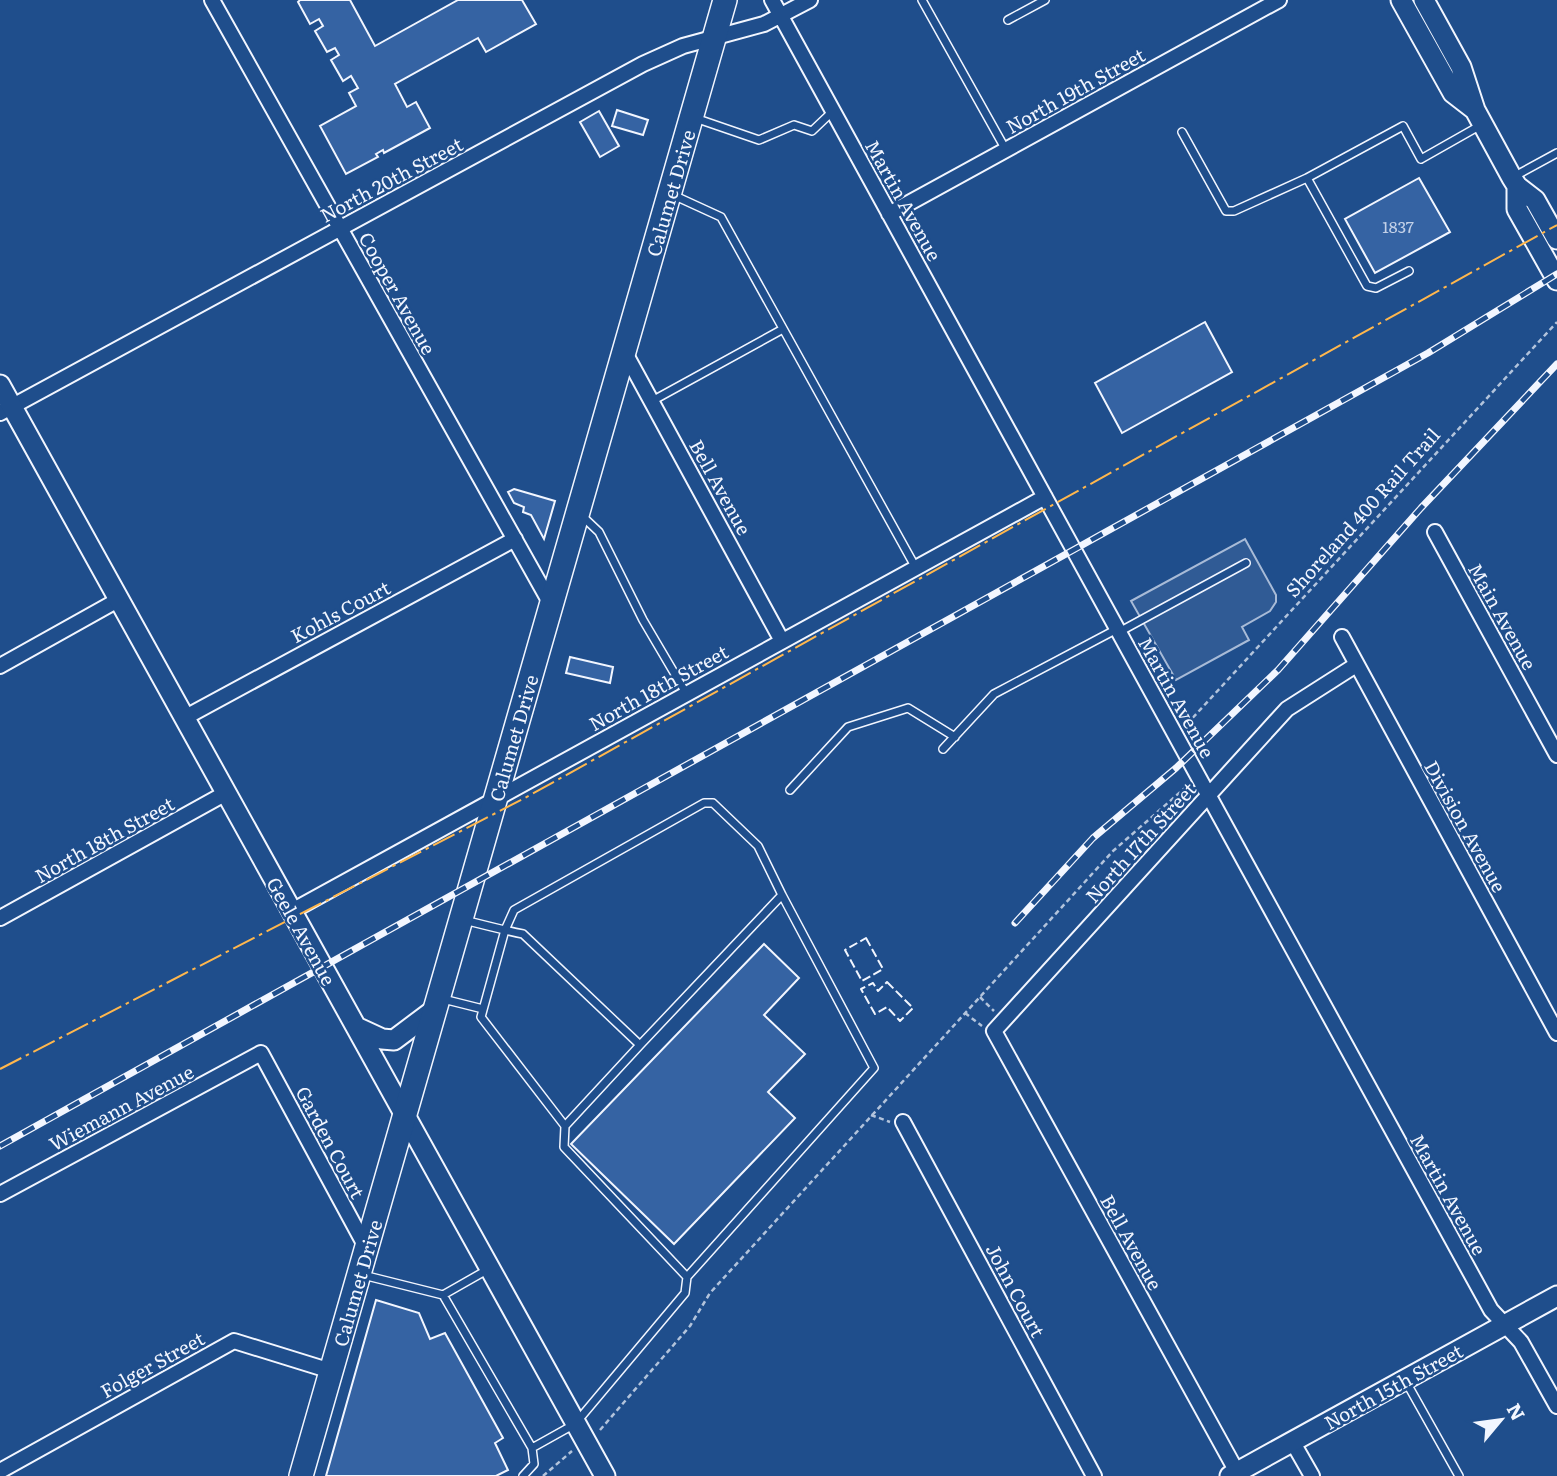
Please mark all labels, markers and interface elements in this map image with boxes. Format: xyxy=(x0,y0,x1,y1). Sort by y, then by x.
street label: North 19th Street xyxy=(1000,40,1150,140)
street label: Calumet Drive xyxy=(639,126,702,260)
street label: North 20th Street xyxy=(315,129,468,228)
street label: Martin Avenue xyxy=(859,134,949,266)
house number: 1837 xyxy=(1382,214,1414,238)
street label: Cooper Avenue xyxy=(353,227,443,359)
street label: Shoreland 400 Rail Trail xyxy=(1278,421,1446,603)
street label: Bell Avenue xyxy=(683,434,759,540)
street label: Main Avenue xyxy=(1462,557,1544,675)
street label: Kohls Court xyxy=(285,573,395,649)
street label: Martin Avenue xyxy=(1132,631,1222,763)
street label: North 18th Street xyxy=(583,637,733,737)
street label: Calumet Drive xyxy=(482,671,545,805)
street label: Division Avenue xyxy=(1418,755,1514,897)
street label: North 17th Street xyxy=(1078,775,1202,909)
street label: North 18th Street xyxy=(29,789,179,889)
street label: Geele Avenue xyxy=(261,872,343,990)
street label: Wiemann Avenue xyxy=(44,1057,198,1157)
street label: Garden Court xyxy=(290,1081,373,1203)
street label: Martin Avenue xyxy=(1404,1128,1494,1260)
street label: Bell Avenue xyxy=(1094,1189,1170,1295)
street label: Calumet Drive xyxy=(326,1216,389,1350)
street label: John Court xyxy=(980,1238,1053,1342)
street label: Folger Street xyxy=(95,1324,209,1404)
street label: North 15th Street xyxy=(1319,1336,1468,1436)
north arrow xyxy=(1466,1385,1536,1455)
text: N xyxy=(1501,1398,1533,1425)

